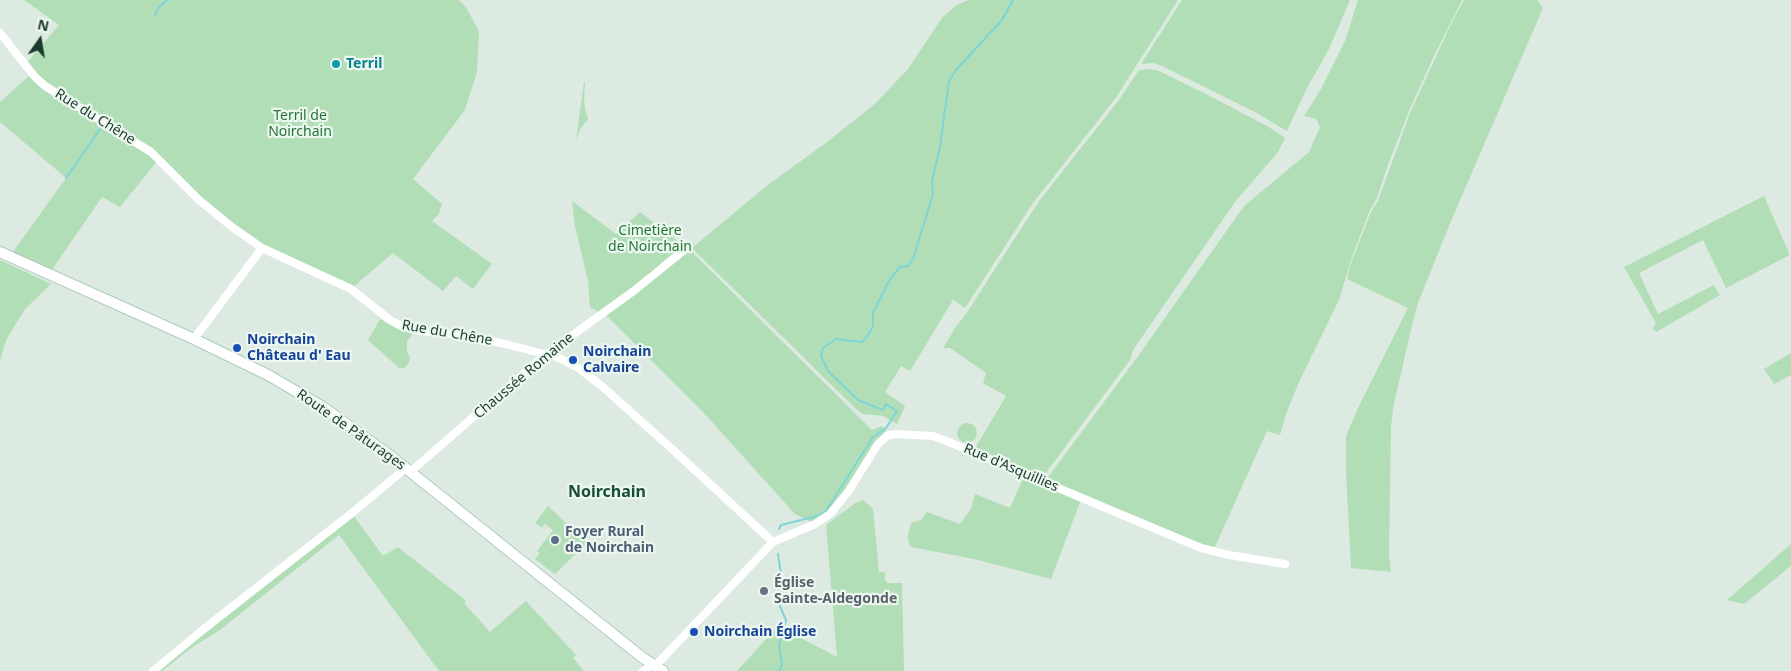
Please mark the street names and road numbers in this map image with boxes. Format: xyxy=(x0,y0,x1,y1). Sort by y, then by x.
street label: Rue du Chêne xyxy=(52,86,138,148)
street label: Rue du Chêne xyxy=(400,317,494,349)
street label: Chaussée Romaine xyxy=(471,329,577,423)
street label: Route de Pâturages xyxy=(293,386,409,474)
street label: Rue d'Asquillies xyxy=(961,440,1061,496)

